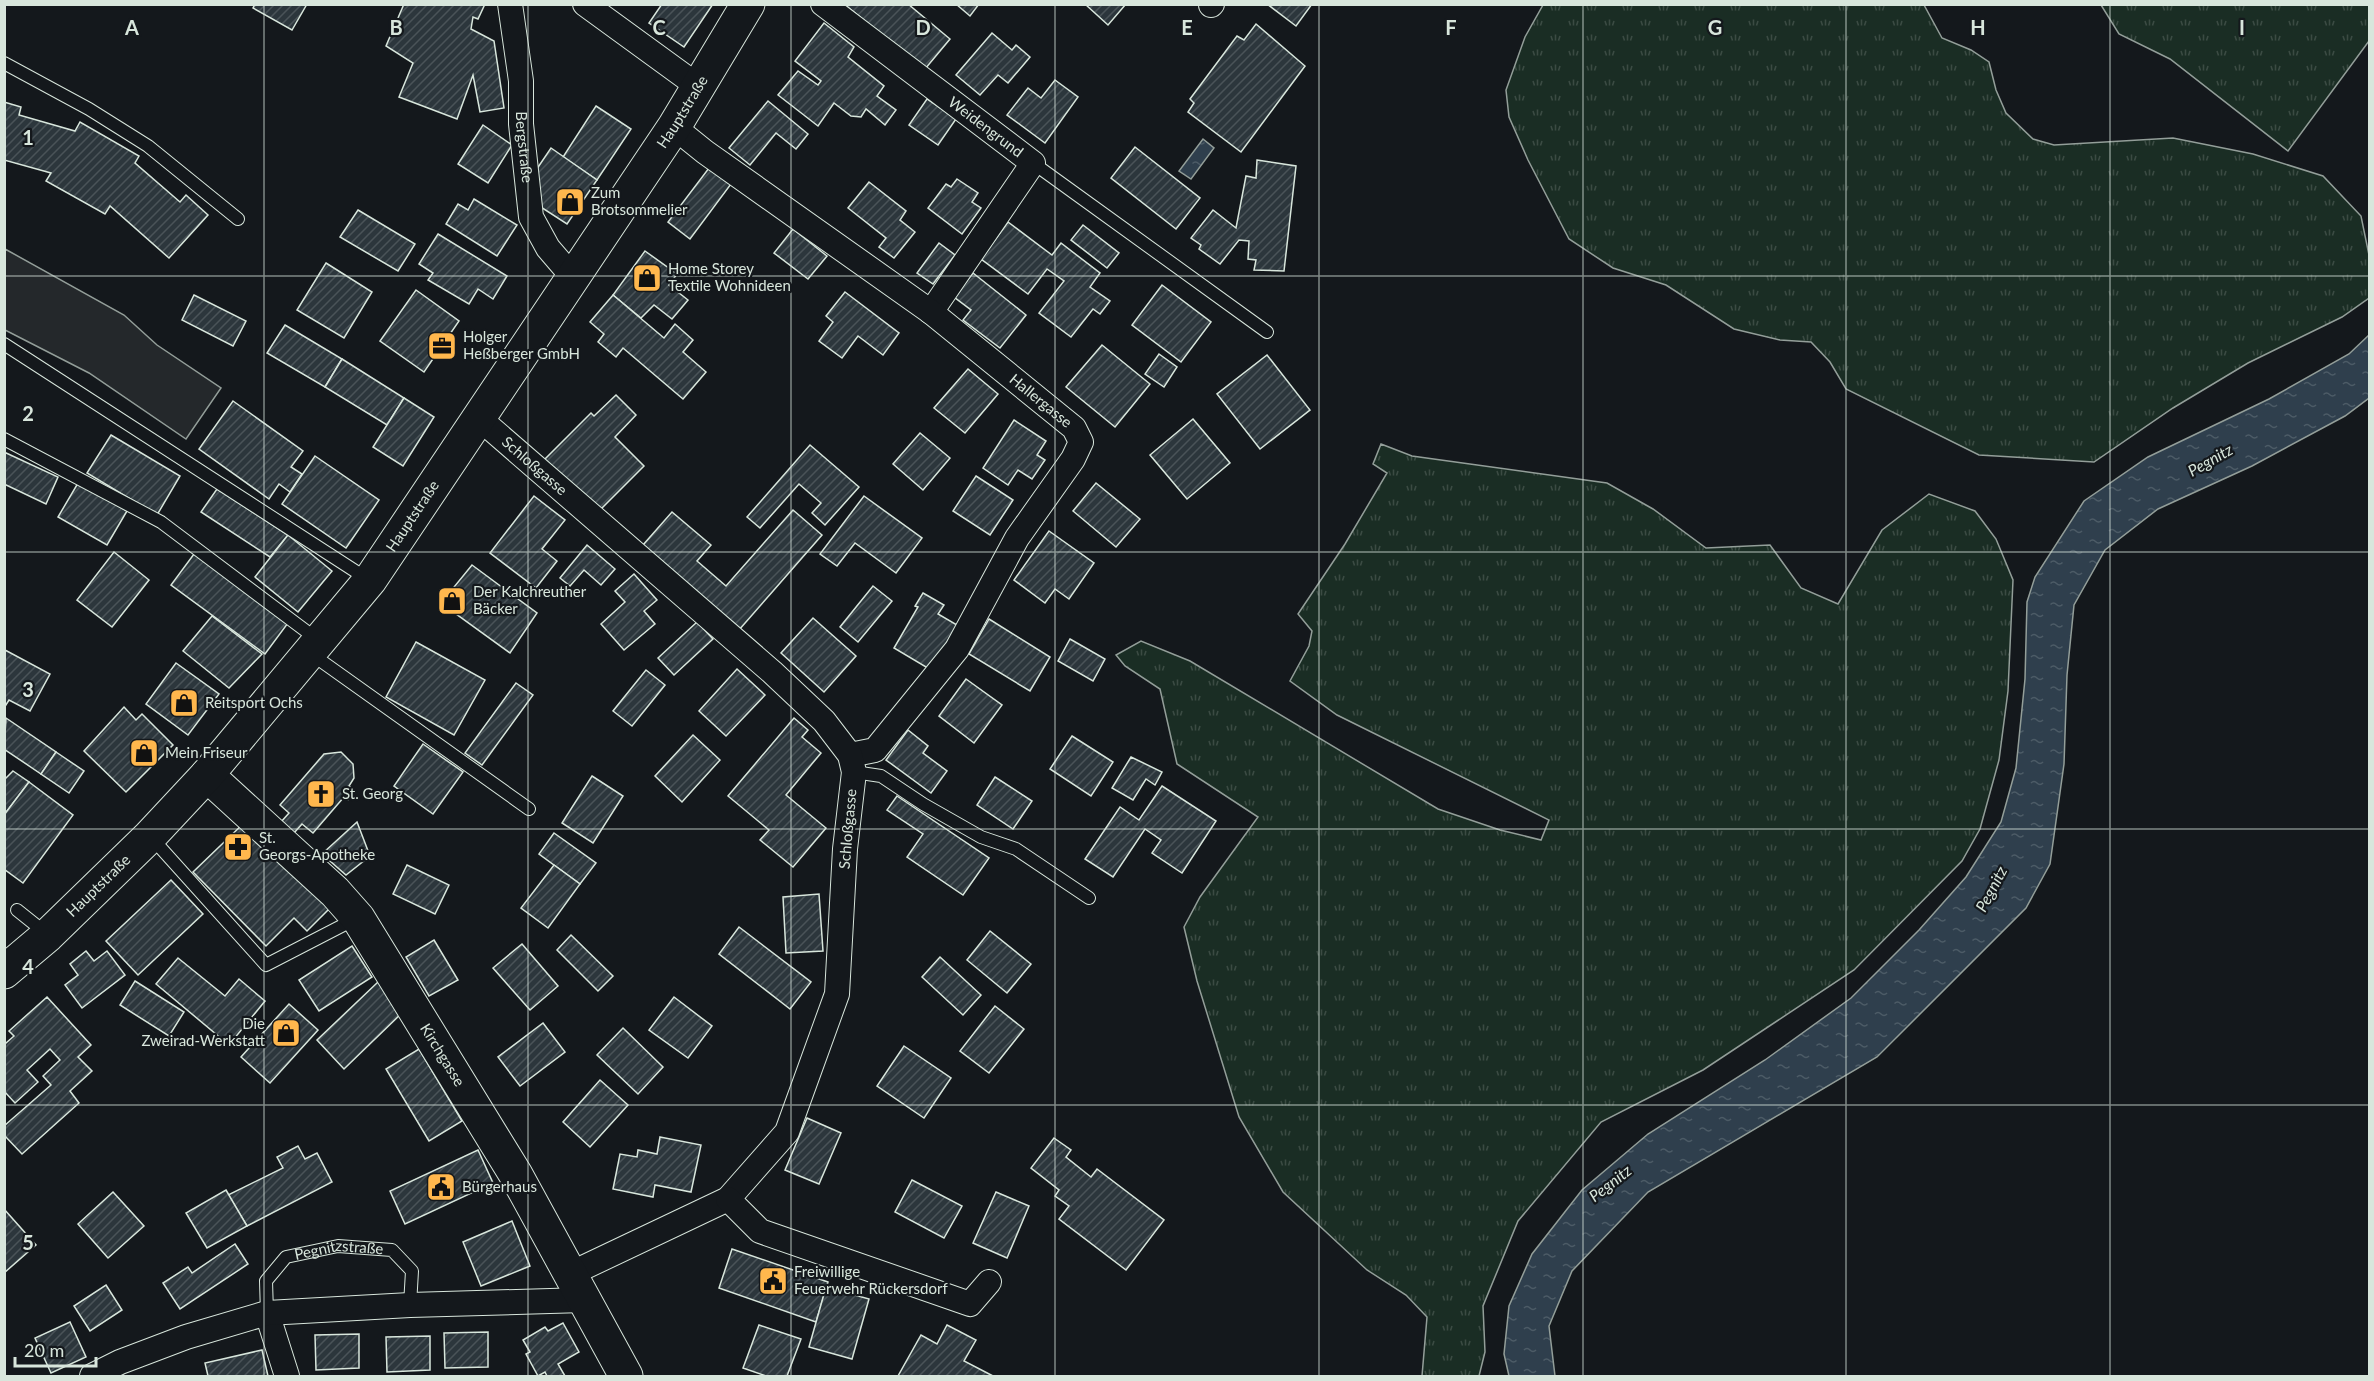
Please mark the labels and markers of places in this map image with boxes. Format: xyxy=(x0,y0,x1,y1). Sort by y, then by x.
place label: Zum Brotsommelier xyxy=(591,183,688,218)
shop icon: Zum Brotsommelier xyxy=(554,186,586,218)
place label: Home Storey Textile Wohnideen xyxy=(668,259,791,294)
shop icon: Home Storey Textile Wohnideen xyxy=(631,262,663,294)
place label: Holger Heßberger GmbH xyxy=(463,327,580,362)
office icon: Holger Heßberger GmbH xyxy=(426,330,458,362)
place label: Der Kalchreuther Bäcker xyxy=(473,582,587,617)
shop icon: Der Kalchreuther Bäcker xyxy=(436,585,468,617)
shop icon: Reitsport Ochs xyxy=(168,687,200,719)
place label: Reitsport Ochs xyxy=(205,693,303,711)
shop icon: Mein Friseur xyxy=(128,737,160,769)
place label: Mein Friseur xyxy=(165,743,248,761)
church icon: St. Georg xyxy=(305,778,337,810)
place label: St. Georg xyxy=(342,784,403,802)
place label: St. Georgs-Apotheke xyxy=(259,828,375,863)
pharmacy icon: St. Georgs-Apotheke xyxy=(222,831,254,863)
place label: Die Zweirad-Werkstatt xyxy=(141,1014,266,1049)
shop icon: Die Zweirad-Werkstatt xyxy=(270,1017,302,1049)
public building icon: Bürgerhaus xyxy=(425,1171,457,1203)
place label: Bürgerhaus xyxy=(462,1177,537,1195)
place label: Freiwillige Feuerwehr Rückersdorf xyxy=(794,1262,948,1297)
public building icon: Freiwillige Feuerwehr Rückersdorf xyxy=(757,1265,789,1297)

